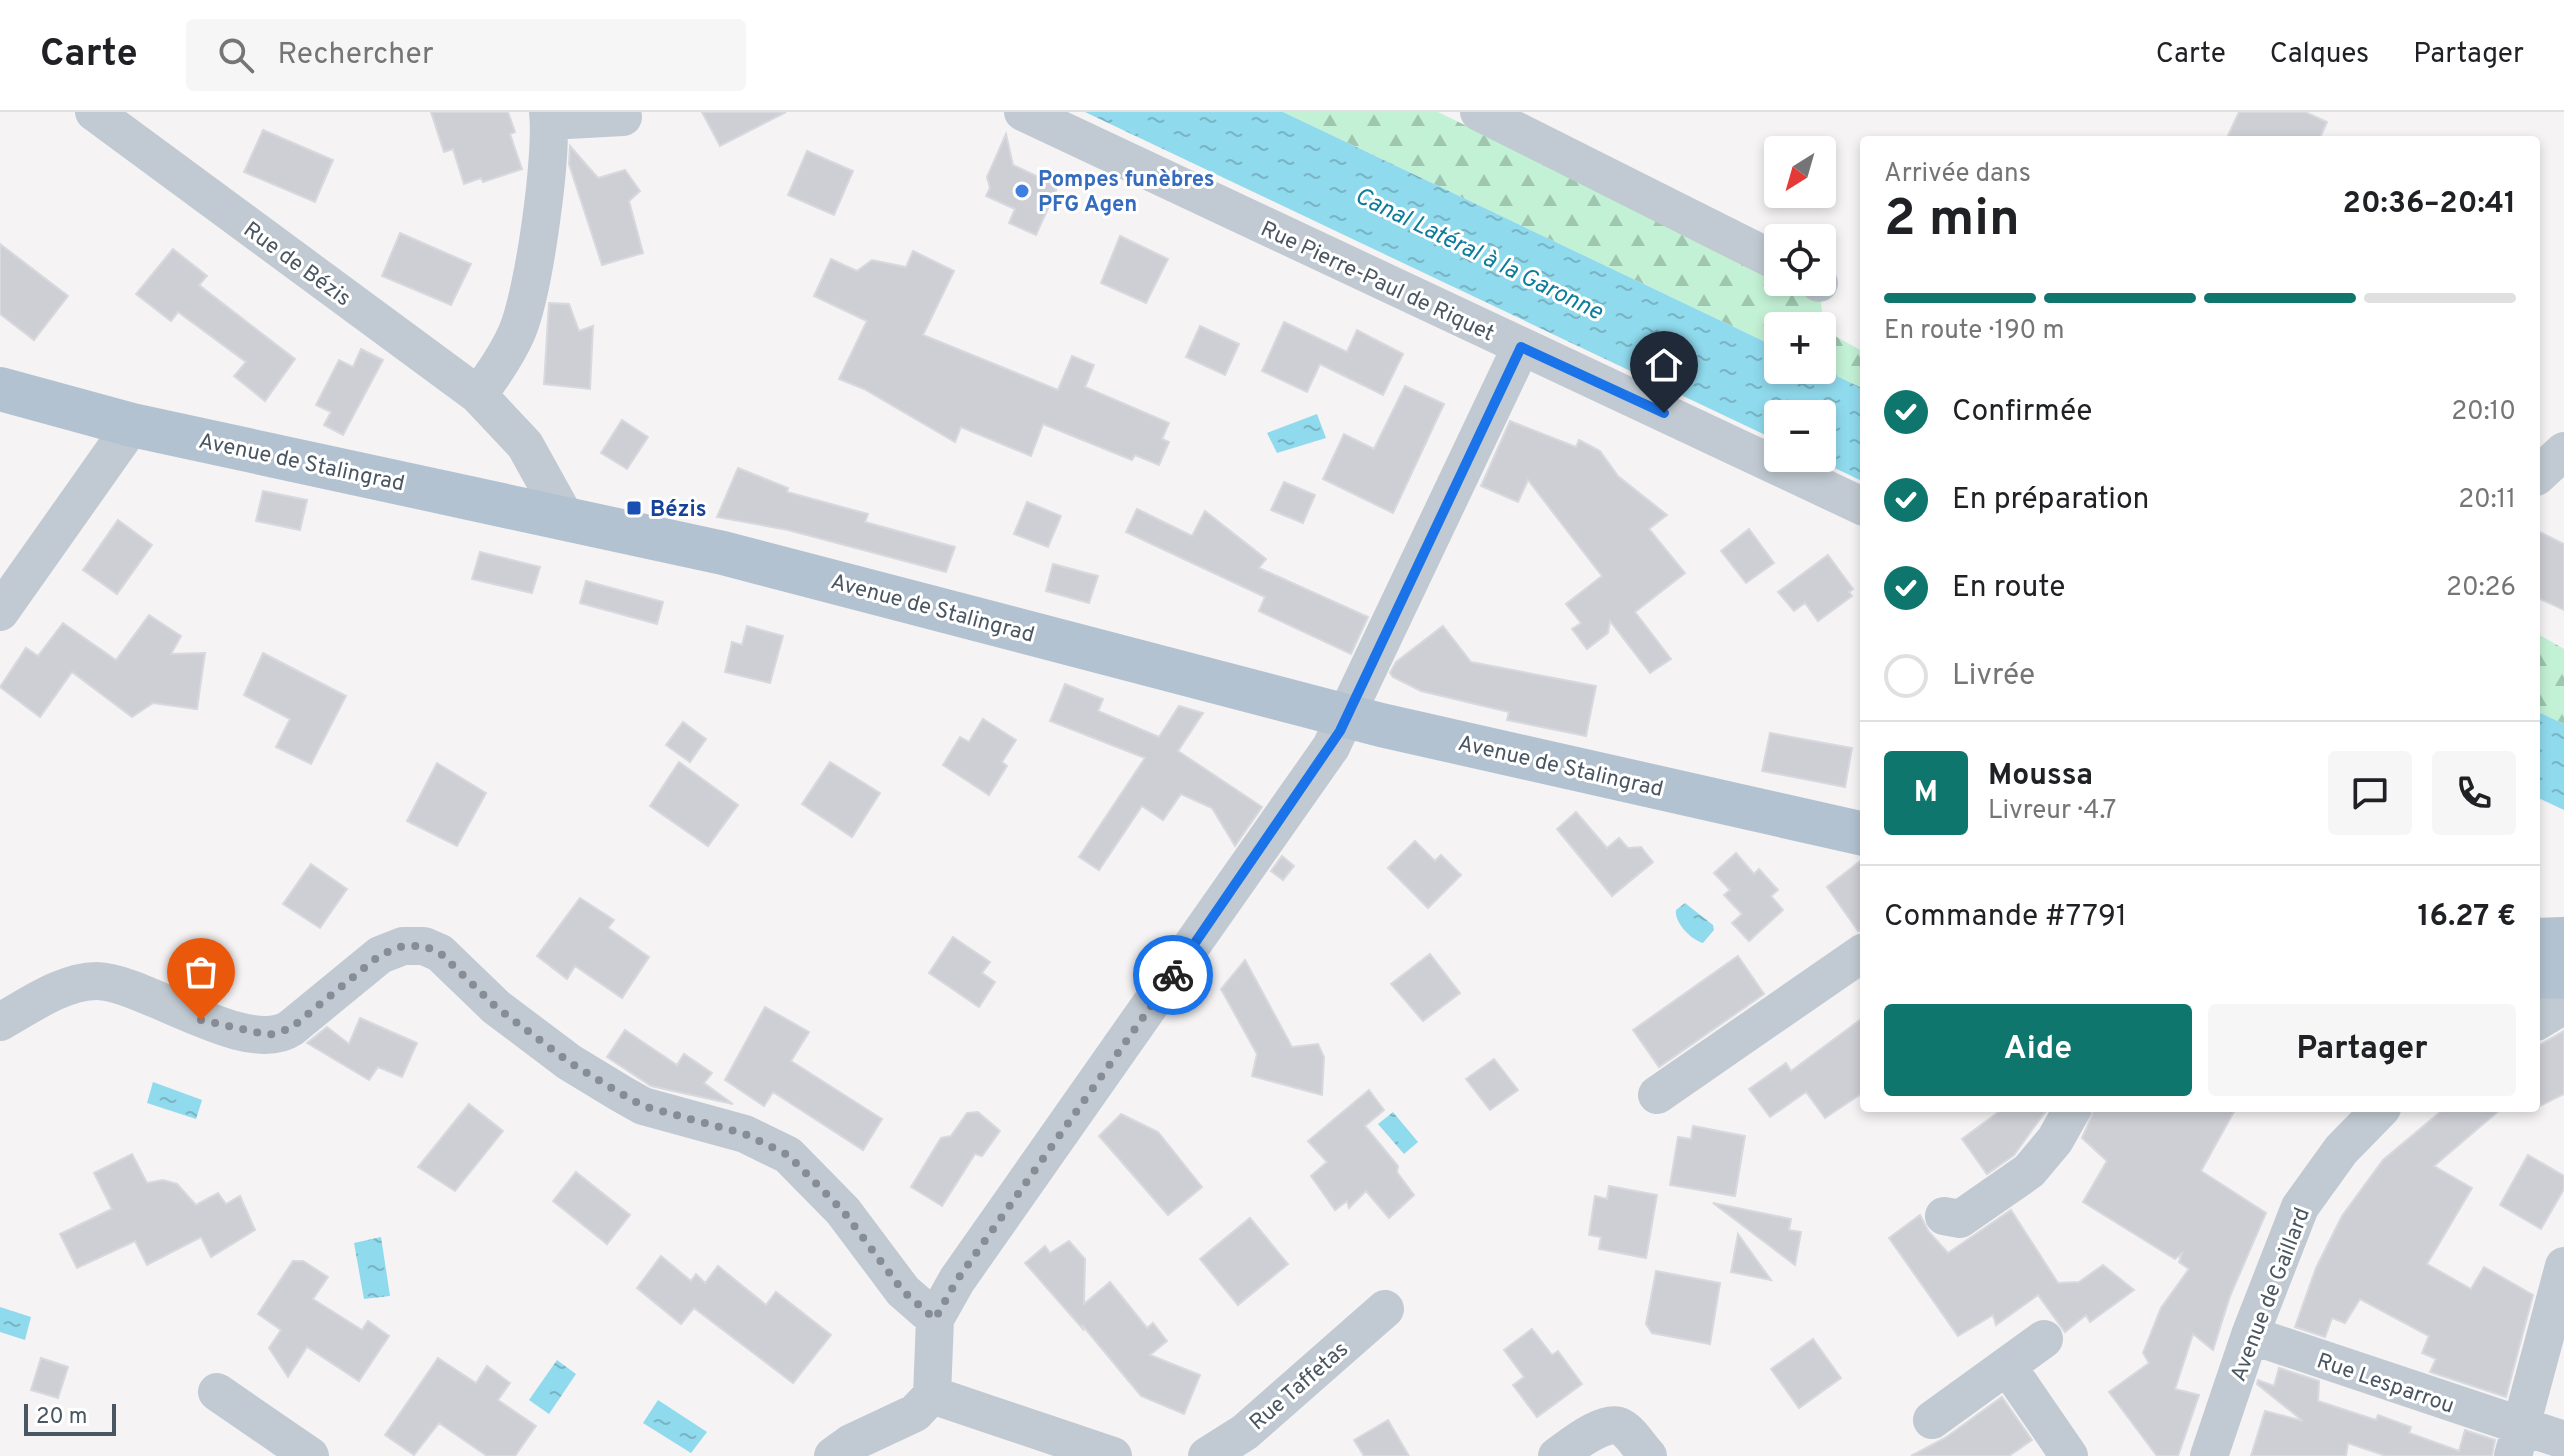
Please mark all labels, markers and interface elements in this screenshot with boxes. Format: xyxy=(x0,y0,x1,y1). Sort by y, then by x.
search box xyxy=(186,19,746,91)
text: Carte xyxy=(40,31,138,80)
icon: search xyxy=(214,33,258,77)
text: Rechercher xyxy=(278,37,434,74)
text: Carte xyxy=(2156,37,2226,73)
text: Calques xyxy=(2270,37,2369,73)
text: Partager xyxy=(2413,37,2524,73)
north arrow xyxy=(1764,136,1836,208)
map controls xyxy=(1764,136,1836,472)
text: Arrivée dans xyxy=(1884,158,2031,191)
place label: Pompes funèbres PFG Agen xyxy=(1038,167,1215,219)
marker: Pompes funèbres PFG Agen xyxy=(1013,182,1031,200)
water label: Canal Latéral à la Garonne xyxy=(1349,182,1608,328)
text: 20:36–20:41 xyxy=(2343,186,2516,223)
text: 2 min xyxy=(1884,188,2020,254)
street label: Rue Pierre-Paul de Riquet xyxy=(1256,216,1498,348)
street label: Rue de Bézis xyxy=(237,217,356,313)
button: locate xyxy=(1764,224,1836,296)
button: + xyxy=(1764,312,1836,384)
text: En route · 190 m xyxy=(1884,315,2064,348)
pin xyxy=(1630,331,1698,413)
icon: home xyxy=(1642,343,1686,387)
icon: check xyxy=(1884,390,1928,434)
text: Confirmée xyxy=(1952,394,2092,431)
text: 20:10 xyxy=(2451,396,2516,429)
button: − xyxy=(1764,400,1836,472)
street label: Avenue de Stalingrad xyxy=(196,428,407,498)
icon: check xyxy=(1884,478,1928,522)
text: En préparation xyxy=(1952,482,2149,519)
text: 20:11 xyxy=(2458,484,2516,517)
place label: Bézis xyxy=(650,497,707,524)
marker: Bézis xyxy=(625,499,643,517)
icon: check xyxy=(1884,566,1928,610)
street label: Avenue de Stalingrad xyxy=(828,569,1037,650)
text: En route xyxy=(1952,570,2066,607)
text: 20:26 xyxy=(2446,572,2516,605)
text: Livrée xyxy=(1952,658,2035,695)
street label: Avenue de Stalingrad xyxy=(1455,731,1666,804)
button: chat xyxy=(2328,751,2412,835)
button: phone xyxy=(2432,751,2516,835)
text: Moussa xyxy=(1988,758,2093,795)
text: M xyxy=(1914,775,1938,812)
text: Livreur · 4.7 xyxy=(1988,795,2116,828)
text: Commande #7791 xyxy=(1884,899,2127,936)
text: 16.27 € xyxy=(2418,899,2516,936)
courier xyxy=(1133,935,1213,1015)
pin xyxy=(167,938,235,1020)
icon: bag xyxy=(179,950,223,994)
icon: bike xyxy=(1151,953,1195,997)
button: Aide xyxy=(1884,1004,2192,1096)
button: Partager xyxy=(2208,1004,2516,1096)
street label: Avenue de Gaillard xyxy=(2226,1204,2317,1386)
street label: Rue Taffetas xyxy=(1245,1337,1355,1437)
street label: Rue Lesparrou xyxy=(2313,1348,2457,1420)
scale bar xyxy=(24,1400,116,1436)
text: 20 m xyxy=(36,1404,87,1431)

